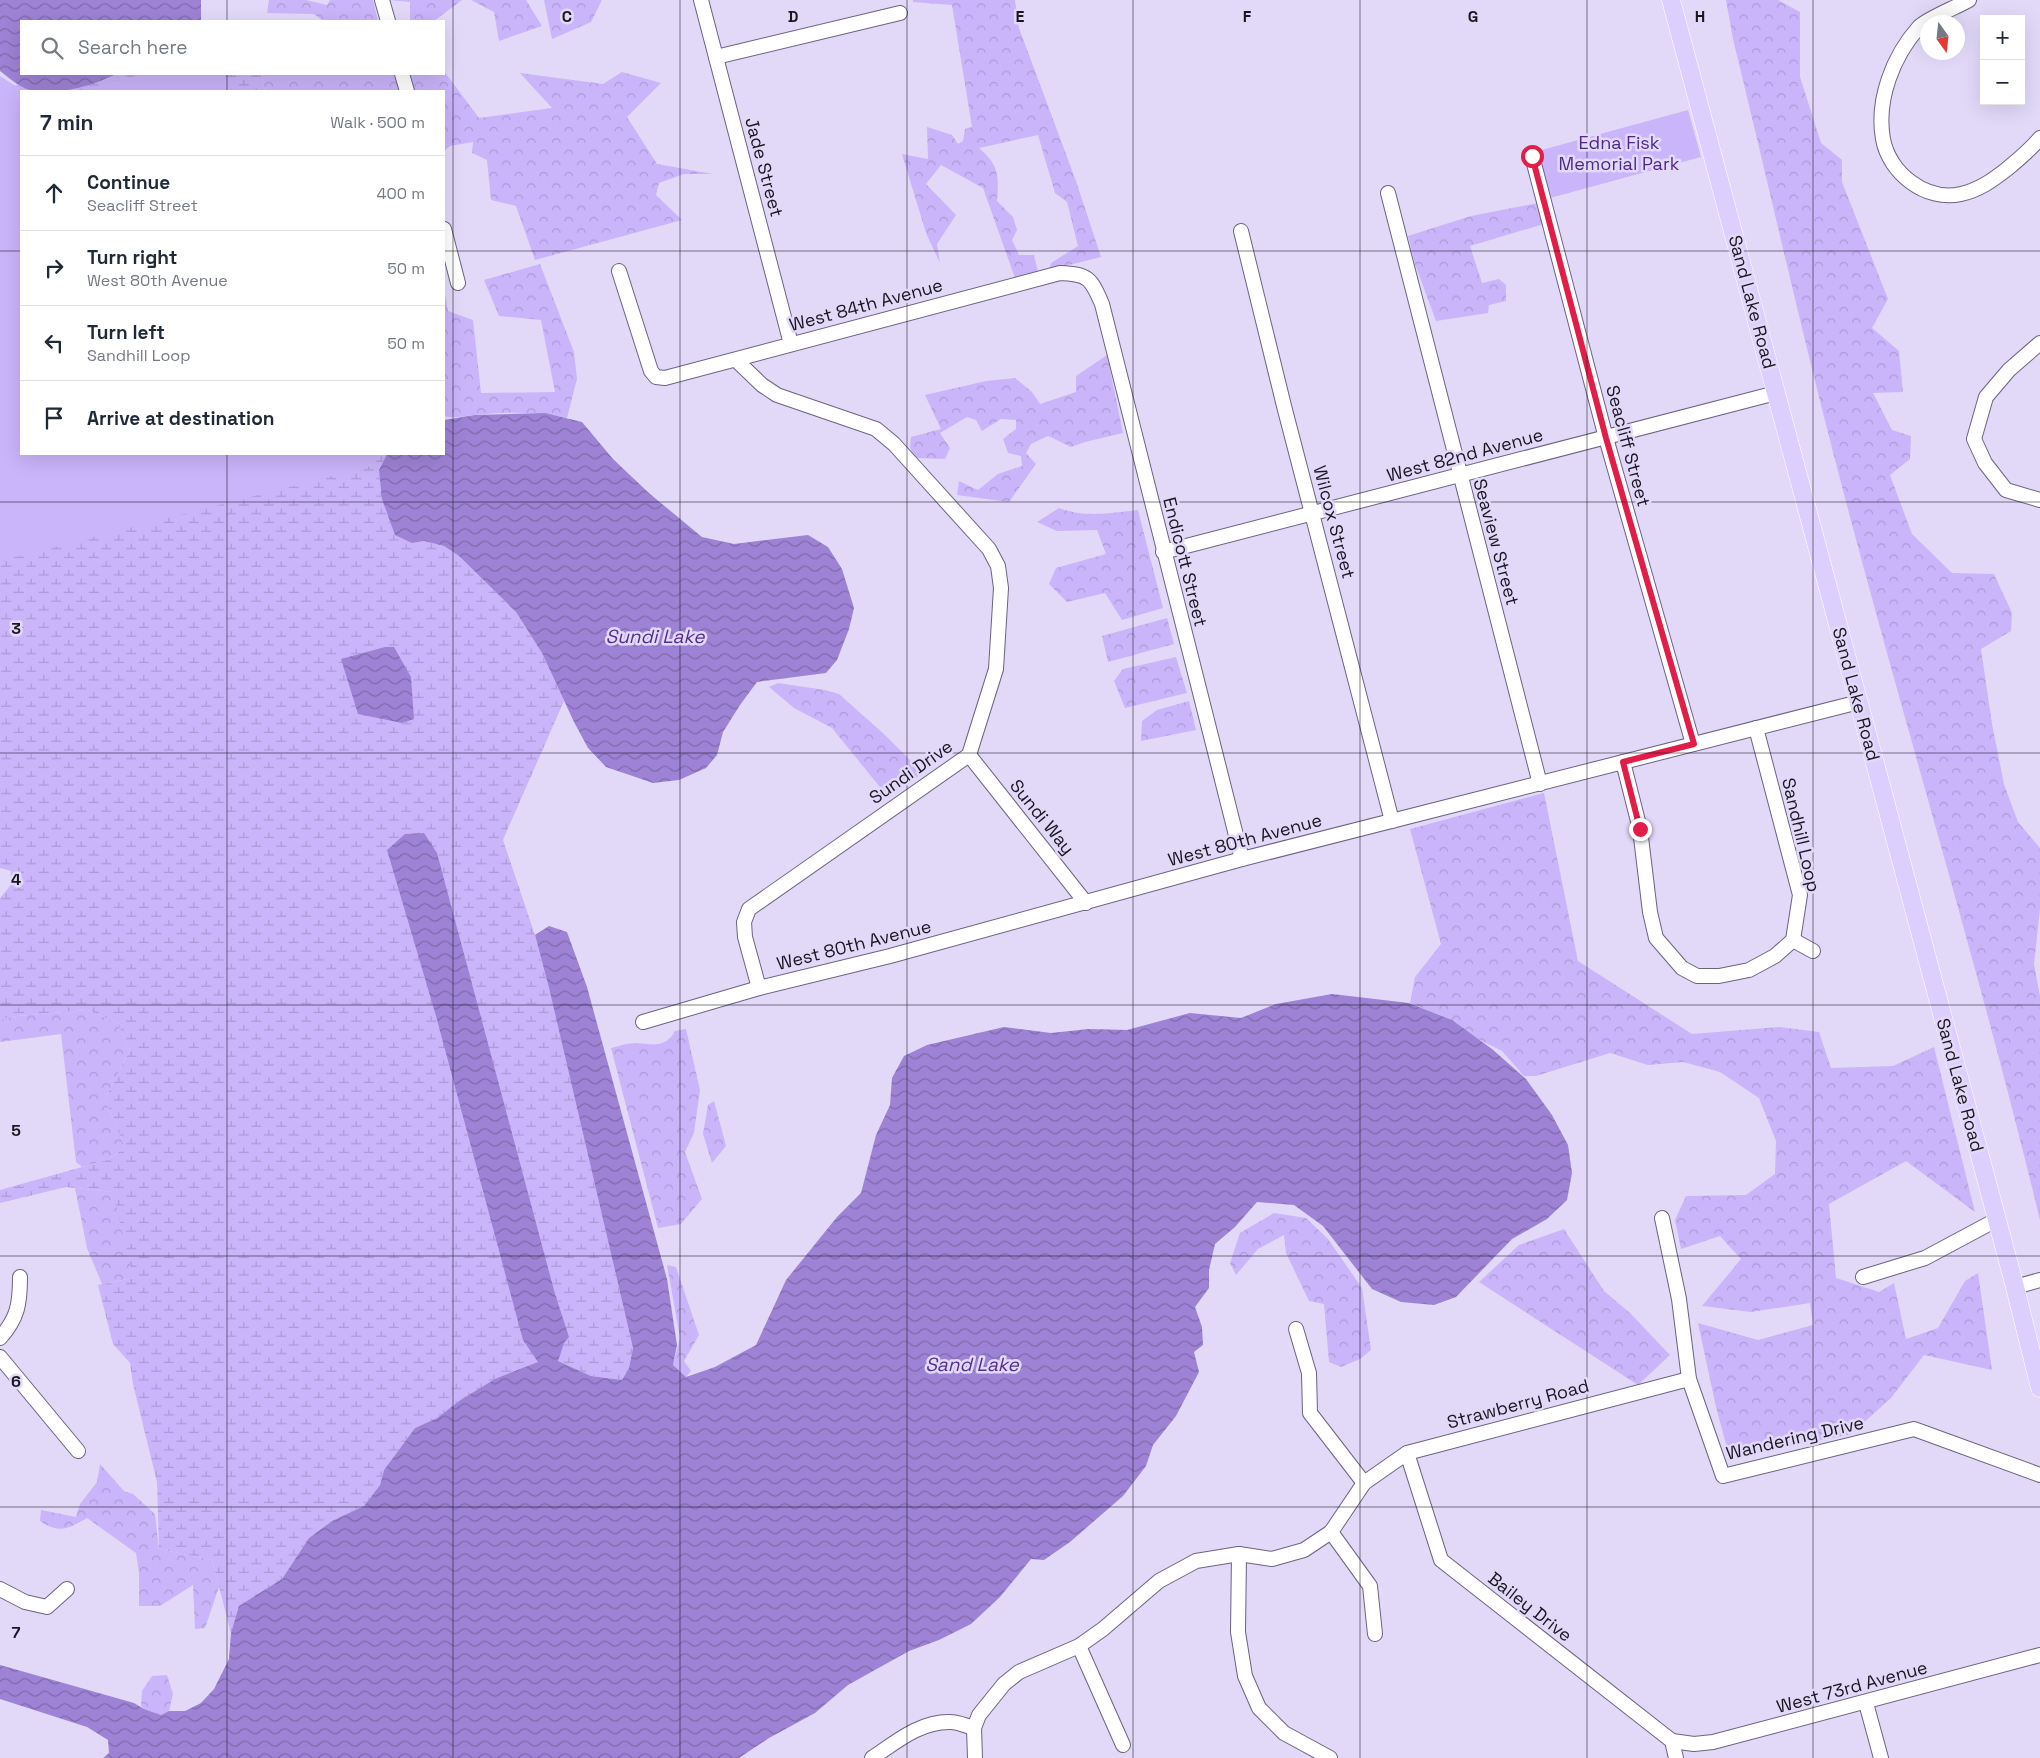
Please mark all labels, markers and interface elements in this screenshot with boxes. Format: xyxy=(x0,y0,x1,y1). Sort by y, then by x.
text: C xyxy=(562,6,572,27)
text: D xyxy=(788,6,798,27)
text: E xyxy=(1016,6,1025,27)
text: F xyxy=(1243,6,1252,27)
text: G xyxy=(1468,6,1478,27)
text: H xyxy=(1695,6,1705,27)
north arrow xyxy=(1920,15,1965,60)
map controls xyxy=(1980,15,2025,105)
button: + xyxy=(1980,15,2025,60)
search box xyxy=(20,20,445,75)
icon: search xyxy=(38,34,66,62)
text: Search here xyxy=(78,35,188,60)
button: − xyxy=(1980,60,2025,105)
text: 7 min xyxy=(40,109,93,136)
text: Walk · 500 m xyxy=(330,112,425,133)
street label: Jade Street xyxy=(740,115,789,219)
park label: Edna Fisk Memorial Park xyxy=(1559,131,1680,175)
route start xyxy=(1521,145,1544,168)
text: Continue xyxy=(87,170,170,195)
icon: ahead xyxy=(40,179,68,207)
text: 400 m xyxy=(377,183,425,204)
text: Seacliff Street xyxy=(87,195,198,216)
street label: Sand Lake Road xyxy=(1724,232,1781,371)
text: Turn right xyxy=(87,245,177,270)
icon: right xyxy=(40,254,68,282)
text: 50 m xyxy=(387,258,425,279)
text: West 80th Avenue xyxy=(87,270,228,291)
street label: West 84th Avenue xyxy=(787,273,945,336)
text: Turn left xyxy=(87,320,165,345)
icon: left xyxy=(40,329,68,357)
text: 50 m xyxy=(387,333,425,354)
text: Sandhill Loop xyxy=(87,345,191,366)
street label: Seacliff Street xyxy=(1601,383,1656,509)
icon: arrive xyxy=(40,404,68,432)
text: Arrive at destination xyxy=(87,406,275,431)
street label: West 82nd Avenue xyxy=(1384,423,1546,486)
street label: Wilcox Street xyxy=(1308,463,1361,581)
street label: Seaview Street xyxy=(1469,476,1524,608)
street label: Endicott Street xyxy=(1158,495,1213,629)
text: 3 xyxy=(11,618,21,639)
water label: Sundi Lake xyxy=(606,624,705,649)
street label: Sand Lake Road xyxy=(1828,624,1885,763)
street label: Sundi Drive xyxy=(864,734,957,809)
street label: Sundi Way xyxy=(1005,774,1080,859)
street label: Sandhill Loop xyxy=(1777,776,1826,894)
street label: West 80th Avenue xyxy=(1165,808,1324,871)
route end xyxy=(1629,818,1652,841)
text: 4 xyxy=(11,869,21,890)
street label: West 80th Avenue xyxy=(774,914,933,975)
street label: Sand Lake Road xyxy=(1932,1015,1989,1154)
text: 5 xyxy=(11,1120,21,1141)
water label: Sand Lake xyxy=(925,1352,1020,1377)
text: 6 xyxy=(11,1371,21,1392)
street label: Strawberry Road xyxy=(1444,1374,1591,1434)
street label: Wandering Drive xyxy=(1724,1410,1866,1465)
street label: Bailey Drive xyxy=(1484,1567,1577,1647)
text: 7 xyxy=(12,1622,21,1643)
street label: West 73rd Avenue xyxy=(1774,1655,1930,1718)

